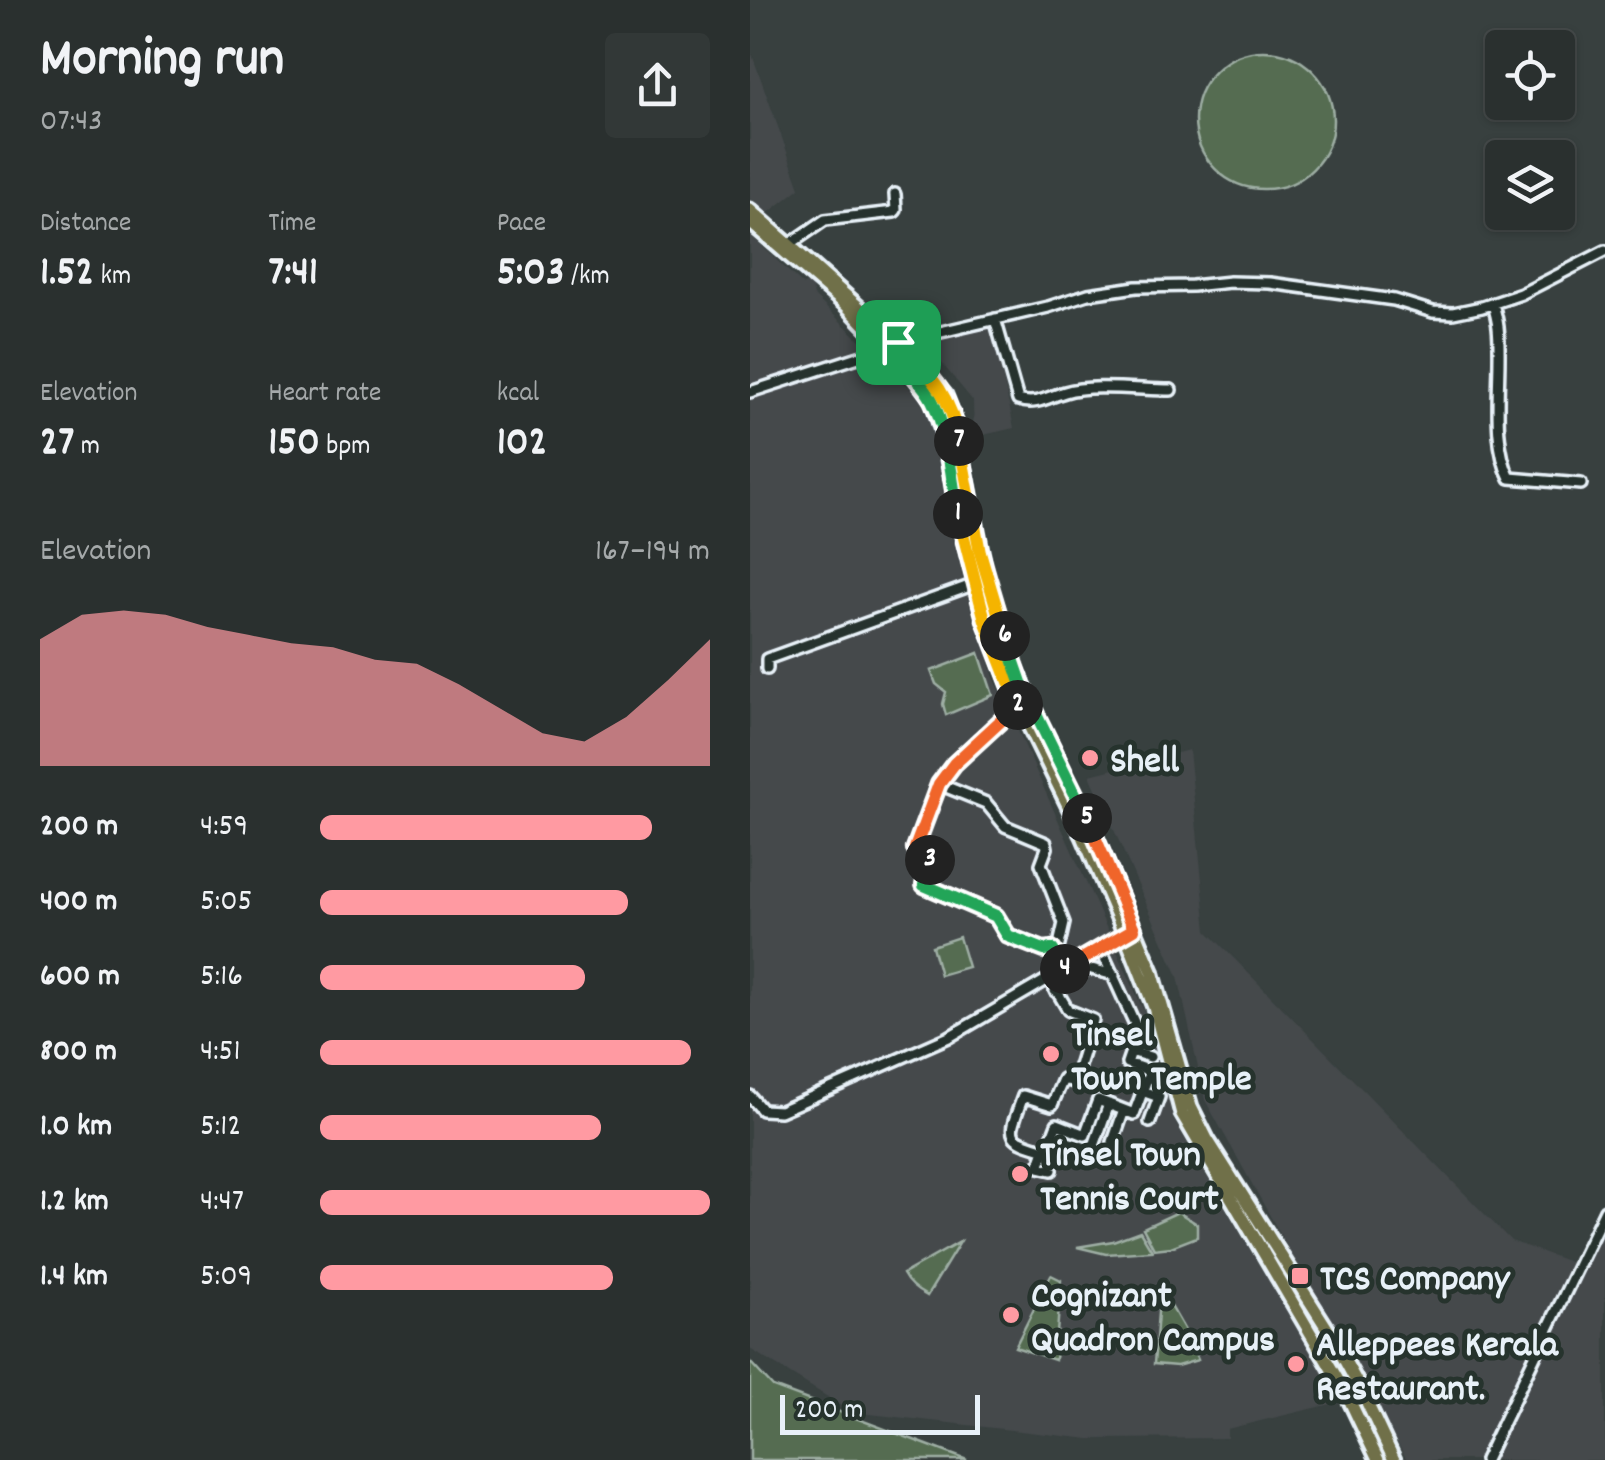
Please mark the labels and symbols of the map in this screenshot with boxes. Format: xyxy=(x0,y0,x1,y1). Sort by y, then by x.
pin xyxy=(856,300,941,385)
pin: 7 xyxy=(934,416,984,466)
pin: 1 xyxy=(933,489,983,539)
pin: 6 xyxy=(980,611,1030,661)
pin: 2 xyxy=(993,680,1043,730)
place label: Shell xyxy=(1110,736,1180,791)
marker: Shell xyxy=(1079,747,1101,769)
pin: 5 xyxy=(1062,793,1112,843)
pin: 3 xyxy=(905,835,955,885)
pin: 4 xyxy=(1040,944,1090,994)
place label: Tinsel Town Temple xyxy=(1071,1010,1252,1109)
marker: Tinsel Town Temple xyxy=(1040,1043,1062,1065)
place label: Tinsel Town Tennis Court xyxy=(1040,1130,1219,1229)
marker: Tinsel Town Tennis Court xyxy=(1009,1163,1031,1185)
place label: TCS Company xyxy=(1320,1254,1511,1309)
marker: TCS Company xyxy=(1289,1265,1311,1287)
place label: Cognizant Quadron Campus xyxy=(1031,1271,1275,1370)
marker: Cognizant Quadron Campus xyxy=(1000,1304,1022,1326)
place label: Alleppees Kerala Restaurant. xyxy=(1316,1320,1559,1419)
marker: Alleppees Kerala Restaurant. xyxy=(1285,1353,1307,1375)
scale bar xyxy=(780,1390,980,1434)

